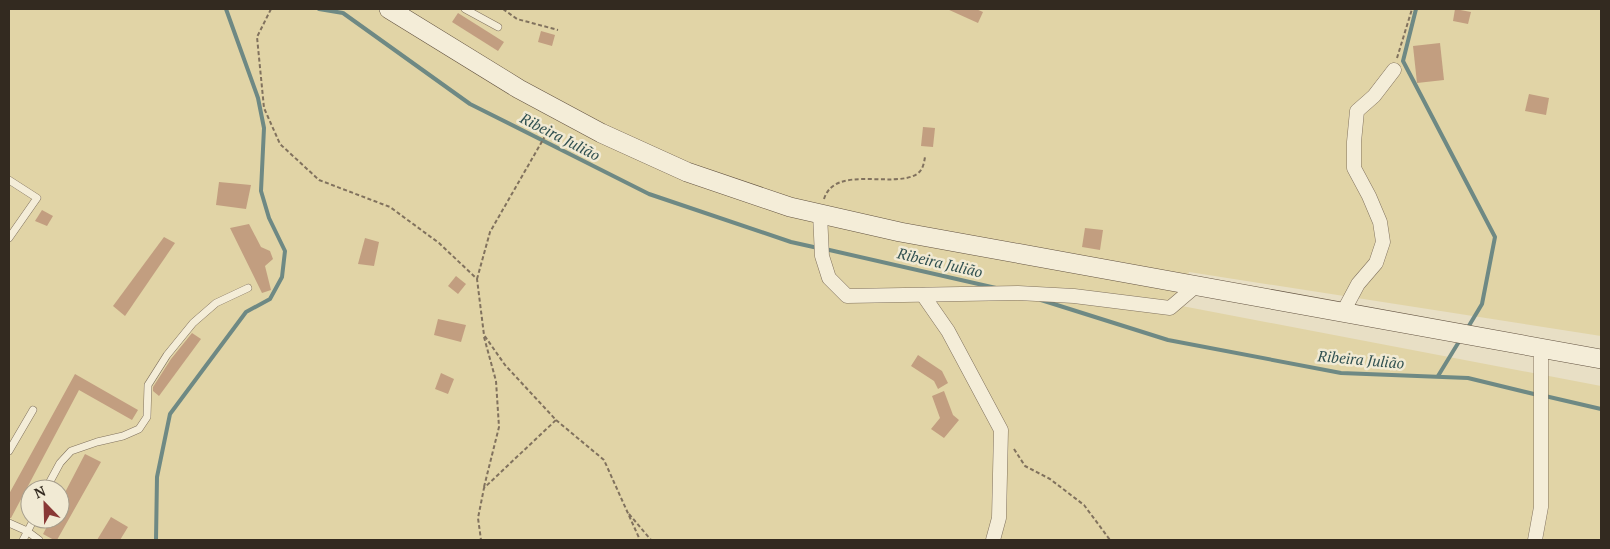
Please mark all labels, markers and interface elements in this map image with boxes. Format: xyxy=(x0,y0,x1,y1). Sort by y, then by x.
water label: Ribeira Julião xyxy=(516,107,604,165)
water label: Ribeira Julião xyxy=(895,242,985,282)
water label: Ribeira Julião xyxy=(1316,345,1406,373)
north arrow xyxy=(20,479,70,529)
text: N xyxy=(31,481,49,502)

